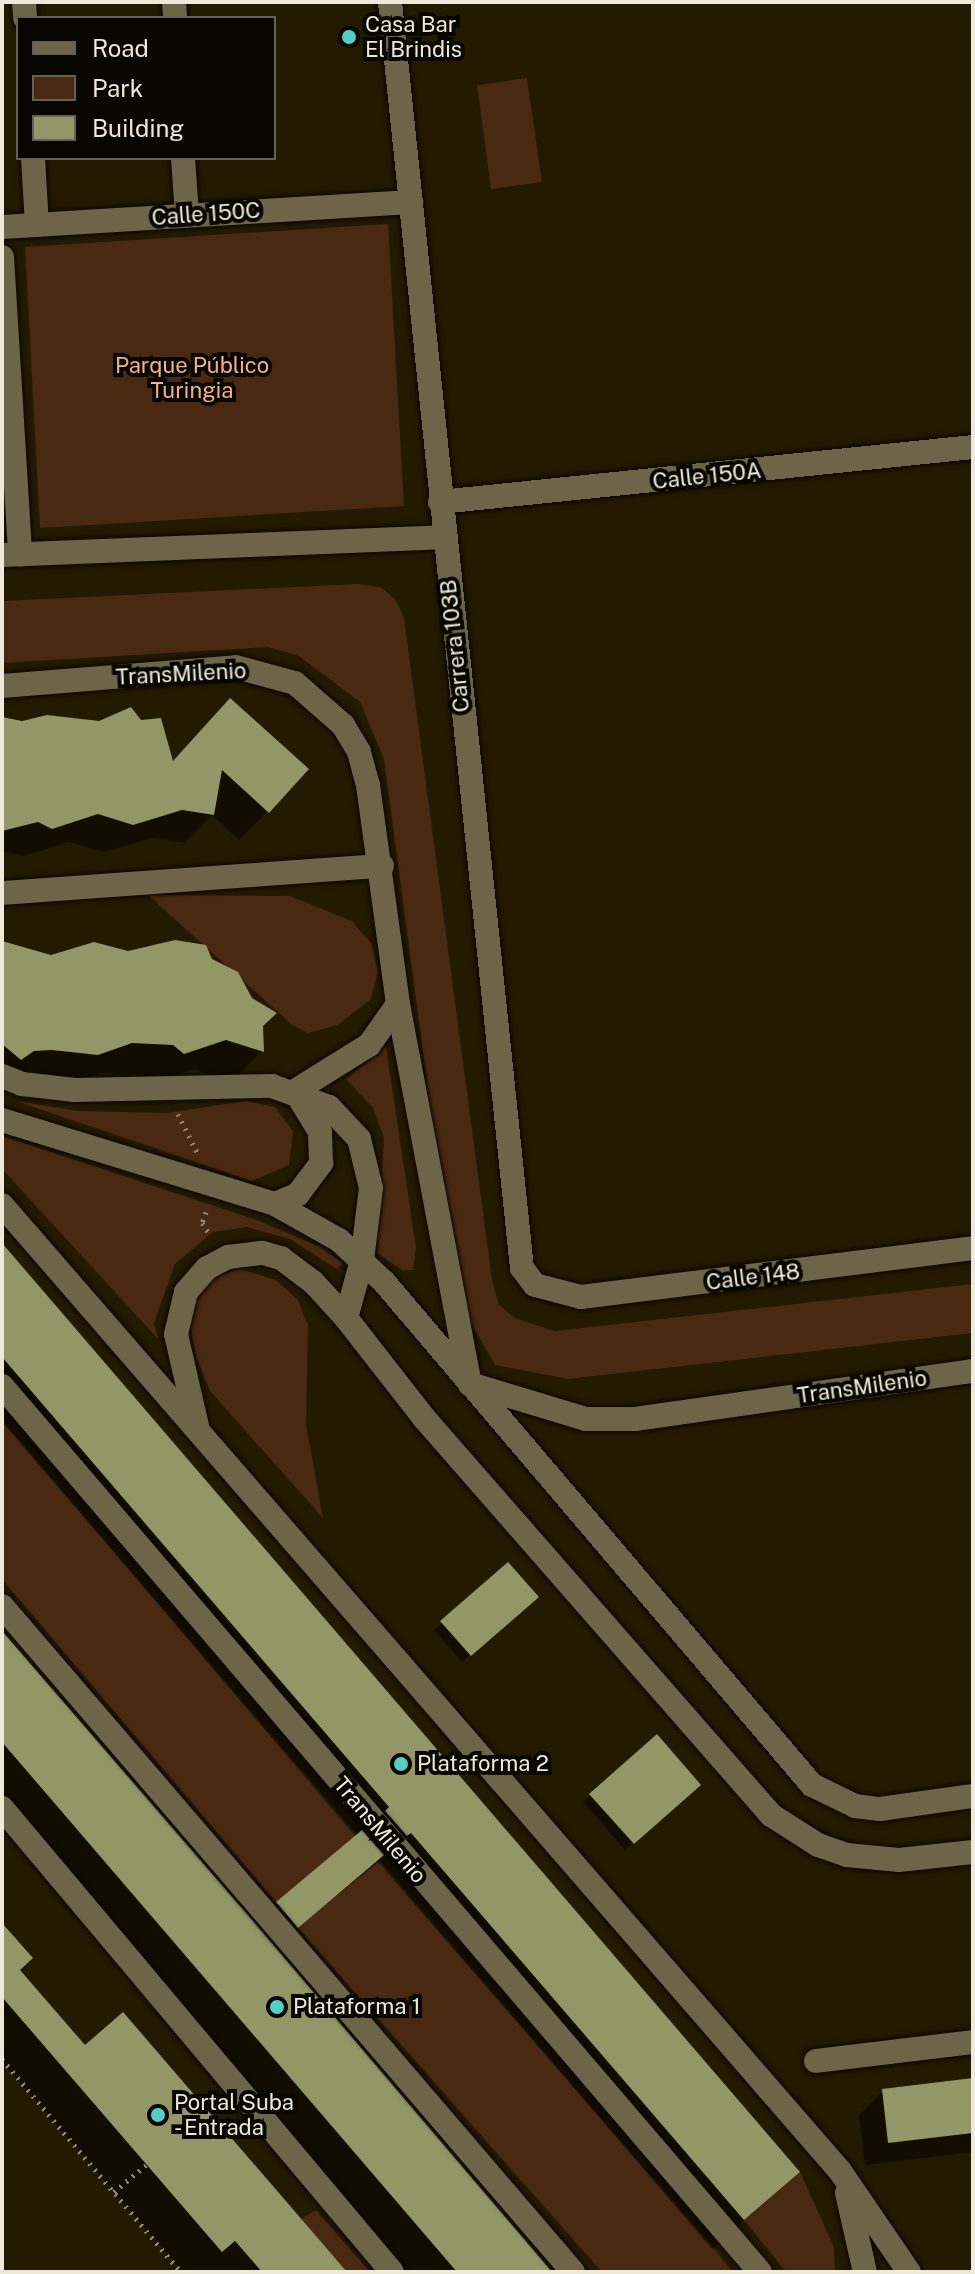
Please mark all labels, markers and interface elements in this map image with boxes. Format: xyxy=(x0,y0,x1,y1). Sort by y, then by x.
place label: Casa Bar El Brindis xyxy=(365,11,462,62)
legend xyxy=(16,16,276,160)
marker: Casa Bar El Brindis xyxy=(340,28,358,46)
text: Road xyxy=(92,34,149,62)
text: Park xyxy=(92,74,143,102)
text: Building xyxy=(92,114,184,142)
street label: Calle 150C xyxy=(151,197,261,231)
park label: Parque Público Turingia xyxy=(115,352,269,404)
street label: Calle 150A xyxy=(651,457,763,495)
street label: Carrera 103B xyxy=(435,578,475,714)
street label: TransMilenio xyxy=(115,657,247,691)
street label: Calle 148 xyxy=(705,1258,801,1296)
street label: TransMilenio xyxy=(795,1365,929,1409)
place label: Plataforma 2 xyxy=(417,1751,549,1777)
marker: Plataforma 2 xyxy=(392,1755,410,1773)
street label: TransMilenio xyxy=(328,1771,432,1889)
place label: Plataforma 1 xyxy=(293,1994,421,2020)
marker: Plataforma 1 xyxy=(268,1998,286,2016)
place label: Portal Suba - Entrada xyxy=(174,2089,294,2140)
marker: Portal Suba - Entrada xyxy=(149,2106,167,2124)

